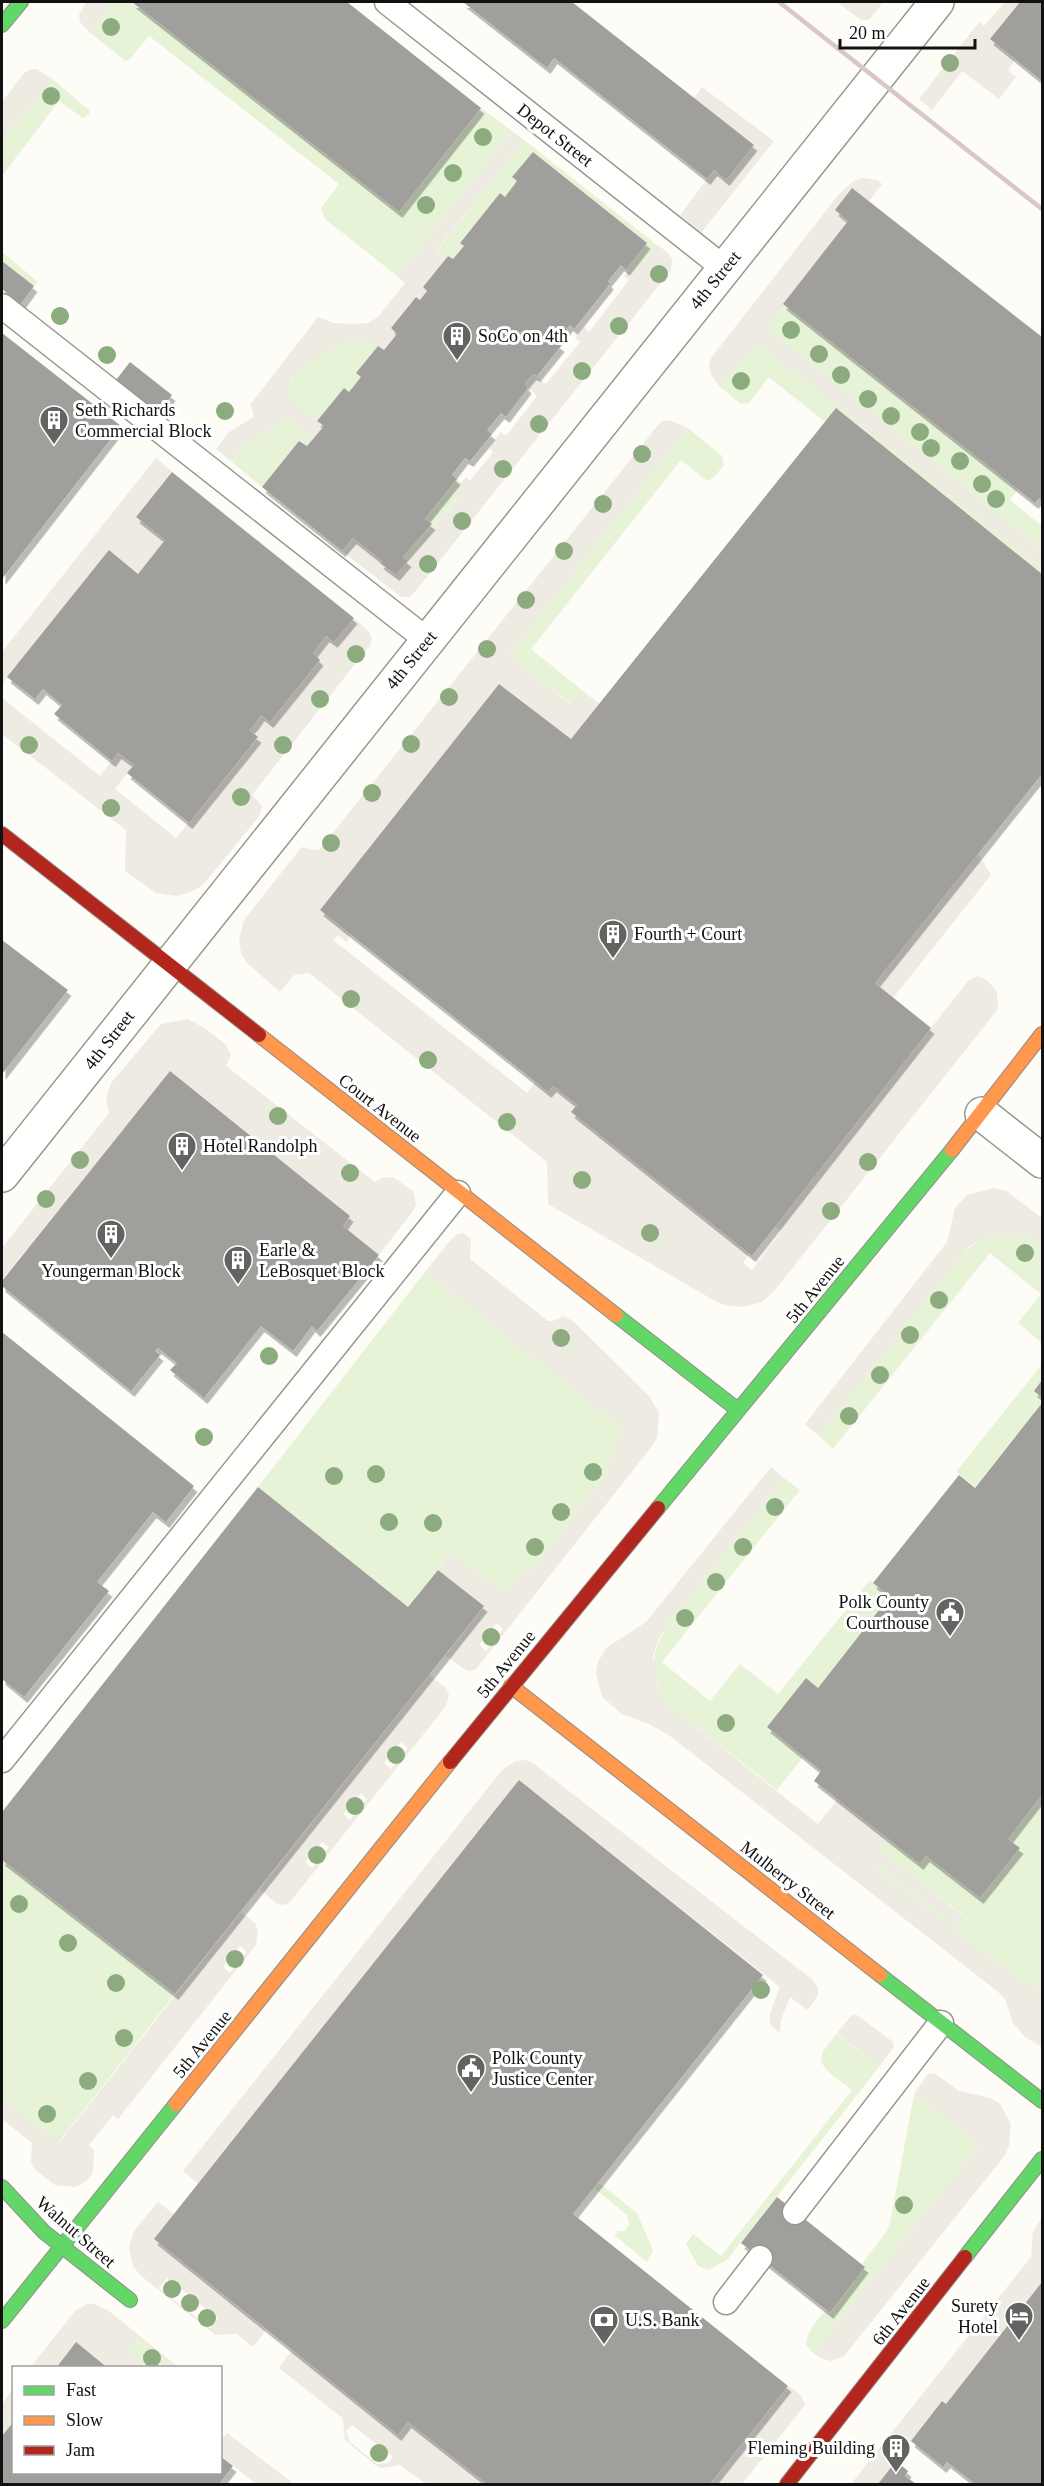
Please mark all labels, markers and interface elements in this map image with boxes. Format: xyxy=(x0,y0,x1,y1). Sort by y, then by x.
scale bar xyxy=(840,12,975,50)
text: 20 m xyxy=(849,23,886,43)
street label: Depot Street xyxy=(513,99,597,171)
street label: 4th Street xyxy=(685,247,745,313)
building icon: SoCo on 4th xyxy=(441,320,473,362)
place label: SoCo on 4th xyxy=(478,326,568,346)
place label: Seth Richards Commercial Block xyxy=(75,400,211,441)
building icon: Seth Richards Commercial Block xyxy=(38,404,70,446)
street label: 4th Street xyxy=(381,627,441,693)
building icon: Fourth + Court xyxy=(597,918,629,960)
place label: Fourth + Court xyxy=(634,924,742,944)
street label: 4th Street xyxy=(80,1006,138,1074)
street label: Court Avenue xyxy=(335,1070,425,1146)
building icon: Hotel Randolph xyxy=(166,1130,198,1172)
place label: Hotel Randolph xyxy=(203,1136,318,1156)
building icon: Youngerman Block xyxy=(95,1218,127,1260)
place label: Earle & LeBosquet Block xyxy=(259,1240,384,1281)
building icon: Earle & LeBosquet Block xyxy=(222,1244,254,1286)
street label: 5th Avenue xyxy=(782,1251,848,1327)
place label: Youngerman Block xyxy=(41,1261,181,1281)
place label: Polk County Courthouse xyxy=(838,1592,929,1633)
public building icon: Polk County Courthouse xyxy=(934,1596,966,1638)
street label: 5th Avenue xyxy=(473,1626,539,1702)
street label: Mulberry Street xyxy=(737,1837,839,1923)
street label: 5th Avenue xyxy=(169,2006,235,2082)
place label: Polk County Justice Center xyxy=(492,2048,593,2089)
public building icon: Polk County Justice Center xyxy=(455,2052,487,2094)
street label: Walnut Street xyxy=(32,2192,120,2272)
street label: 6th Avenue xyxy=(868,2273,934,2349)
place label: Surety Hotel xyxy=(951,2296,998,2337)
hotel icon: Surety Hotel xyxy=(1003,2300,1035,2342)
bank icon: U.S. Bank xyxy=(588,2304,620,2346)
place label: U.S. Bank xyxy=(625,2310,700,2330)
legend xyxy=(12,2366,222,2474)
text: Fast xyxy=(66,2380,96,2400)
text: Slow xyxy=(66,2410,103,2430)
building icon: Fleming Building xyxy=(880,2432,912,2474)
place label: Fleming Building xyxy=(747,2438,875,2458)
text: Jam xyxy=(66,2440,95,2460)

